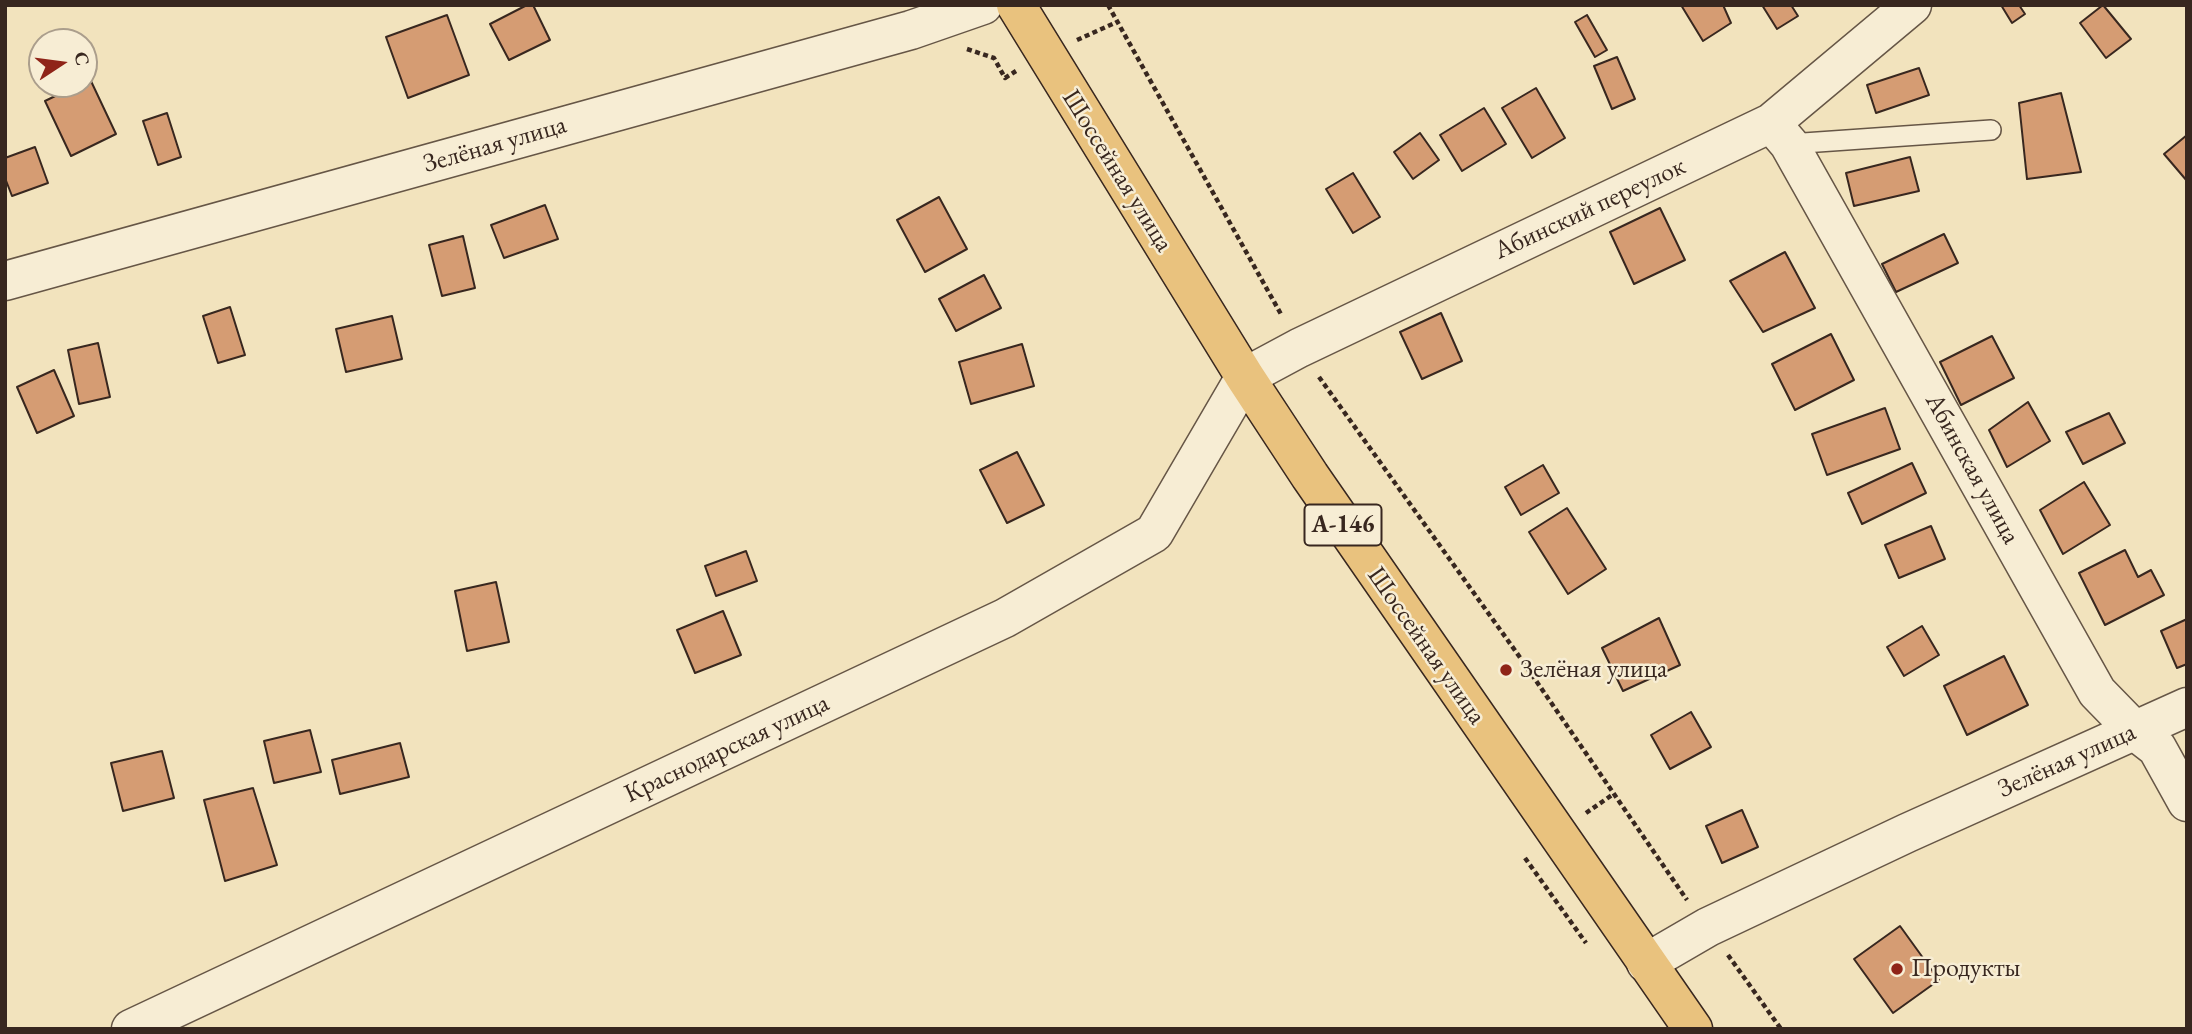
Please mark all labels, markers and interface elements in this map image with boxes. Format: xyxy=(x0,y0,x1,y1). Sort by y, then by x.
north arrow xyxy=(28,28,98,98)
text: С xyxy=(68,49,96,68)
street label: Шоссейная улица xyxy=(1055,84,1179,258)
street label: Зелёная улица xyxy=(420,110,570,180)
street label: Абинский переулок xyxy=(1489,151,1691,267)
street label: Абинская улица xyxy=(1918,388,2026,550)
road number: А-146 xyxy=(1304,504,1382,546)
street label: Шоссейная улица xyxy=(1360,561,1492,731)
place label: Зелёная улица xyxy=(1520,654,1667,686)
marker: Зелёная улица xyxy=(1498,662,1514,678)
street label: Краснодарская улица xyxy=(620,688,834,810)
street label: Зелёная улица xyxy=(1993,717,2141,805)
place label: Продукты xyxy=(1911,953,2020,985)
marker: Продукты xyxy=(1889,961,1905,977)

